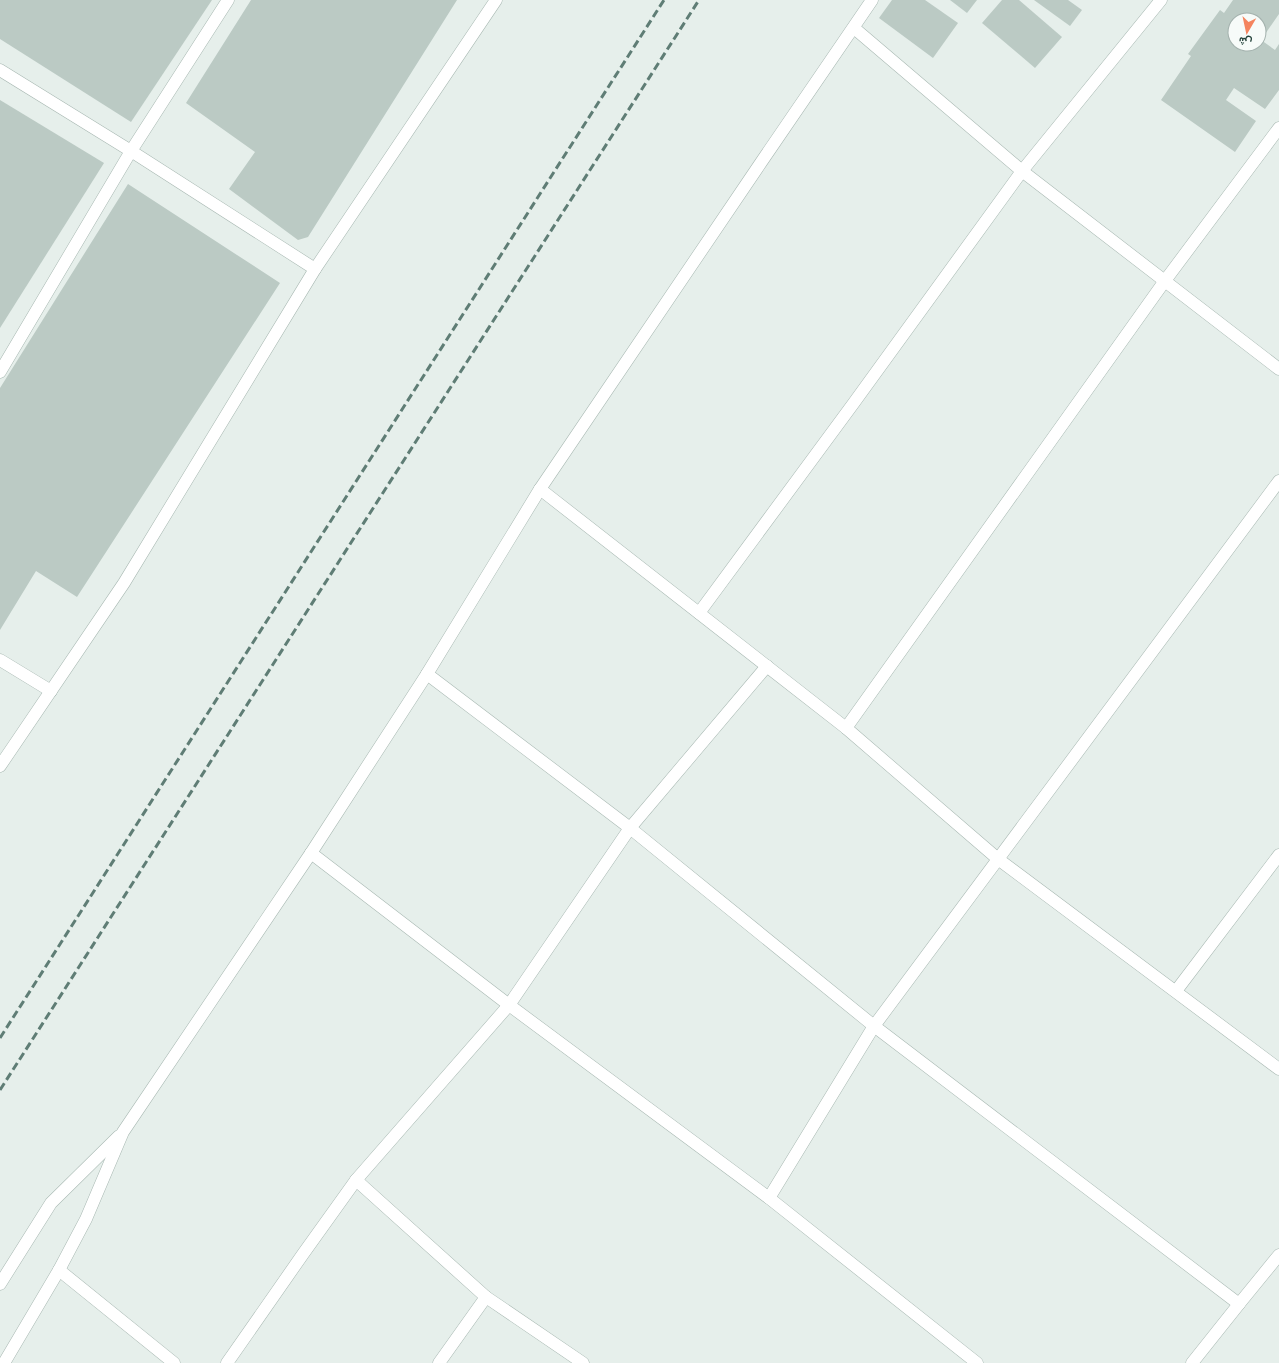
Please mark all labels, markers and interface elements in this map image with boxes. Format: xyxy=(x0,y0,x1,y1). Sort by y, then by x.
north arrow xyxy=(1227,12,1267,52)
text: ش xyxy=(1238,34,1253,50)

